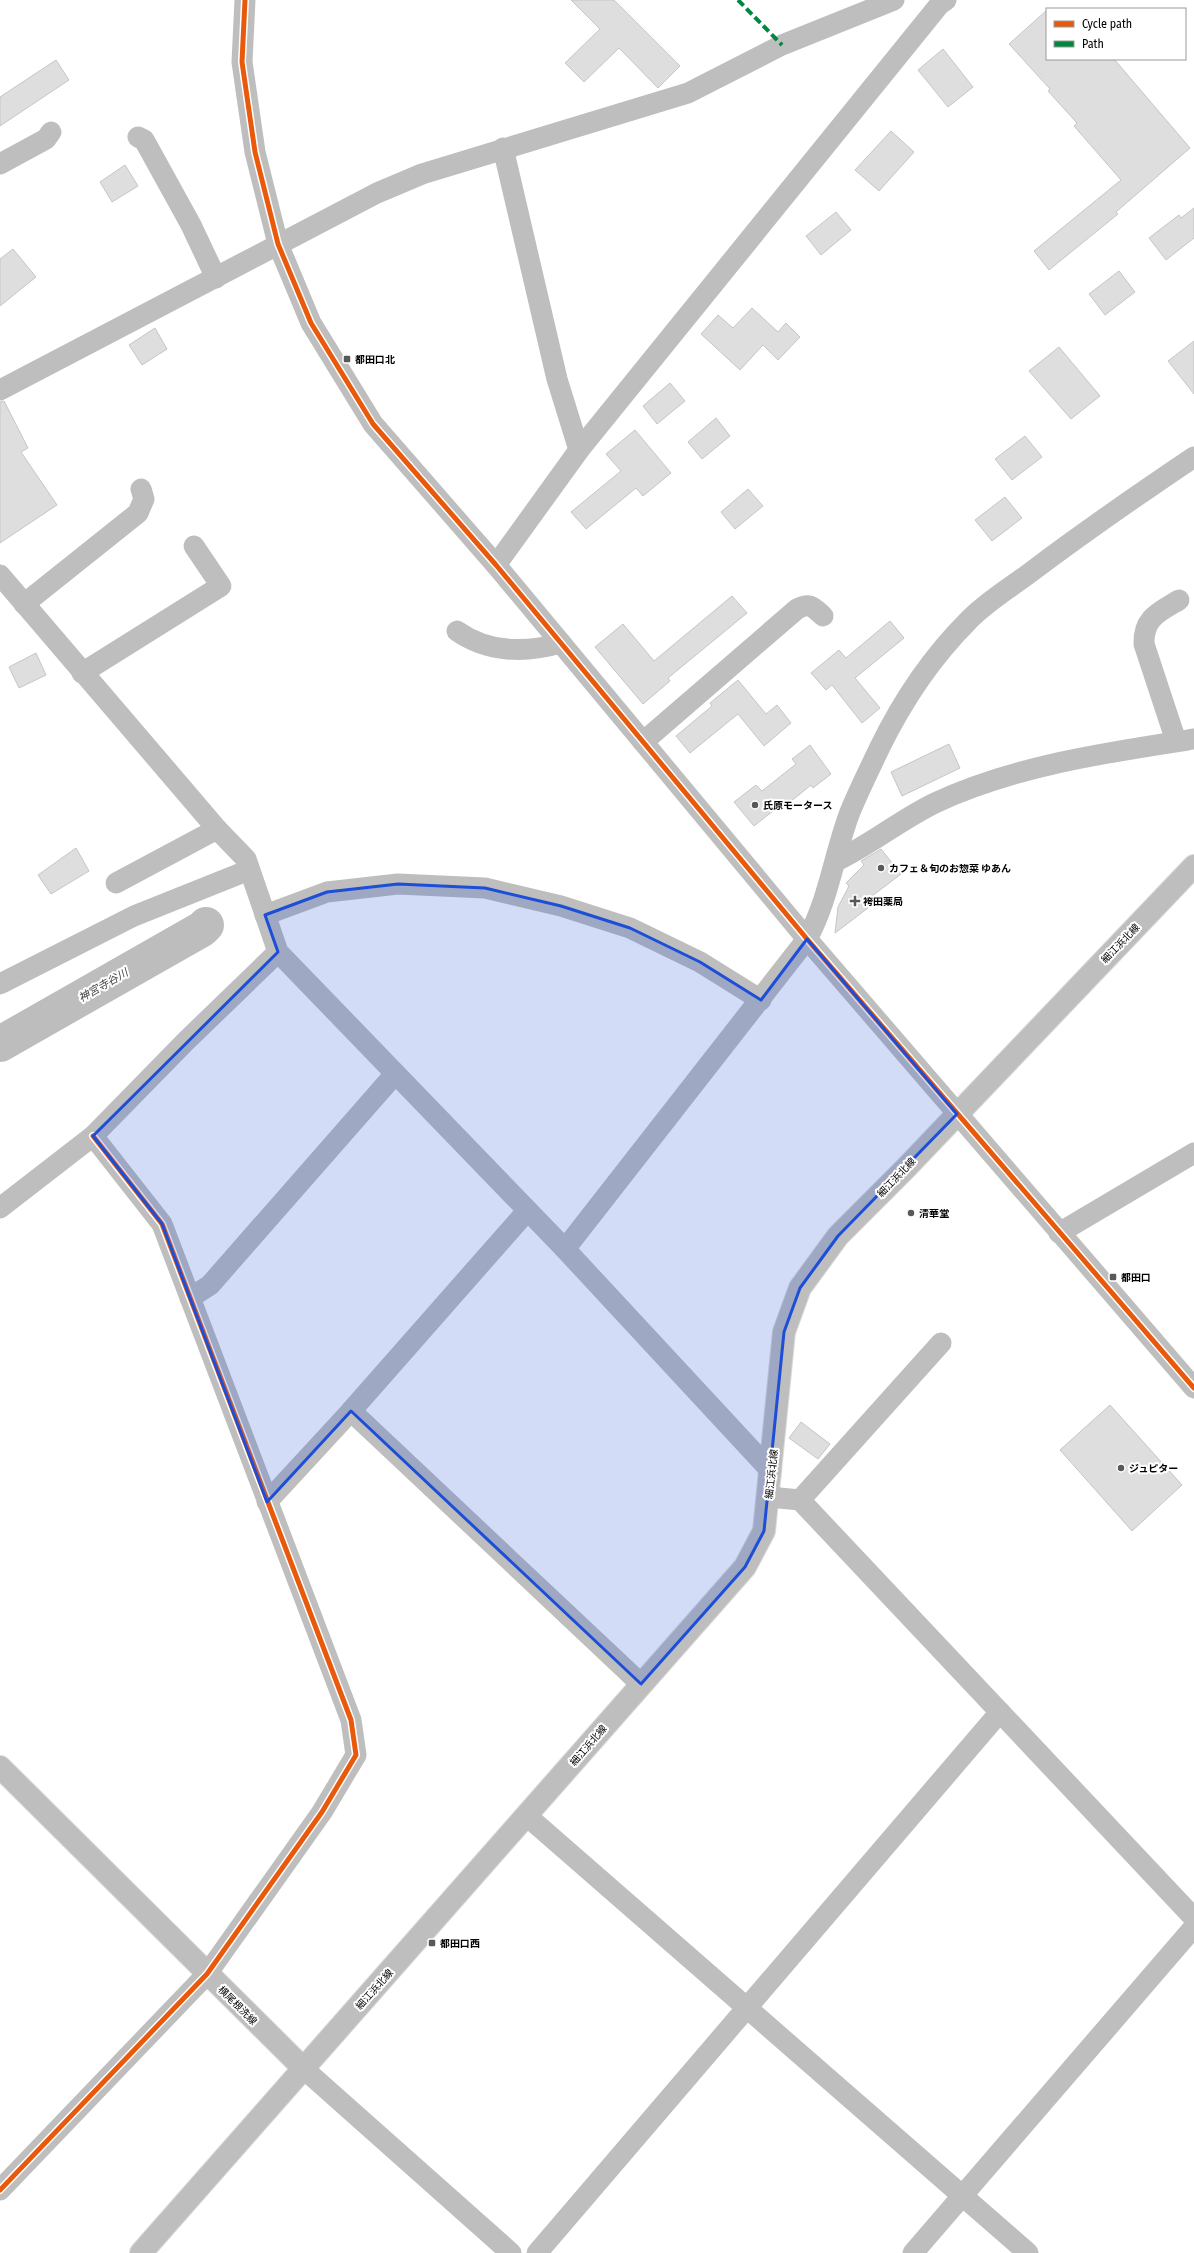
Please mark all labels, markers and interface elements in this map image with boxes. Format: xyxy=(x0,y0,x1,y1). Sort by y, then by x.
legend xyxy=(1046,8,1186,60)
text: Cycle path xyxy=(1082,17,1132,31)
text: Path xyxy=(1082,37,1104,51)
marker: 都田口北 xyxy=(342,354,352,364)
place label: 都田口北 xyxy=(355,354,395,366)
marker: 氏原モータース xyxy=(750,800,760,810)
place label: 氏原モータース xyxy=(763,800,833,812)
marker: カフェ＆旬のお惣菜 ゆあん xyxy=(876,863,886,873)
place label: カフェ＆旬のお惣菜 ゆあん xyxy=(889,863,1011,875)
marker: 袴田薬局 xyxy=(850,896,860,906)
place label: 袴田薬局 xyxy=(863,896,903,908)
street label: 細江浜北線 xyxy=(1099,922,1142,966)
water label: 神宮寺谷川 xyxy=(76,966,131,1005)
street label: 細江浜北線 xyxy=(875,1156,918,1200)
marker: 清華堂 xyxy=(906,1208,916,1218)
place label: 清華堂 xyxy=(919,1208,949,1220)
marker: 都田口 xyxy=(1108,1272,1118,1282)
place label: 都田口 xyxy=(1121,1272,1151,1284)
street label: 細江浜北線 xyxy=(763,1449,781,1500)
marker: ジュピター xyxy=(1116,1463,1126,1473)
place label: ジュピター xyxy=(1129,1463,1178,1475)
street label: 細江浜北線 xyxy=(568,1723,610,1768)
marker: 都田口西 xyxy=(427,1938,437,1948)
place label: 都田口西 xyxy=(440,1938,480,1950)
street label: 細江浜北線 xyxy=(354,1967,396,2012)
street label: 横尾根洗線 xyxy=(215,1984,259,2028)

